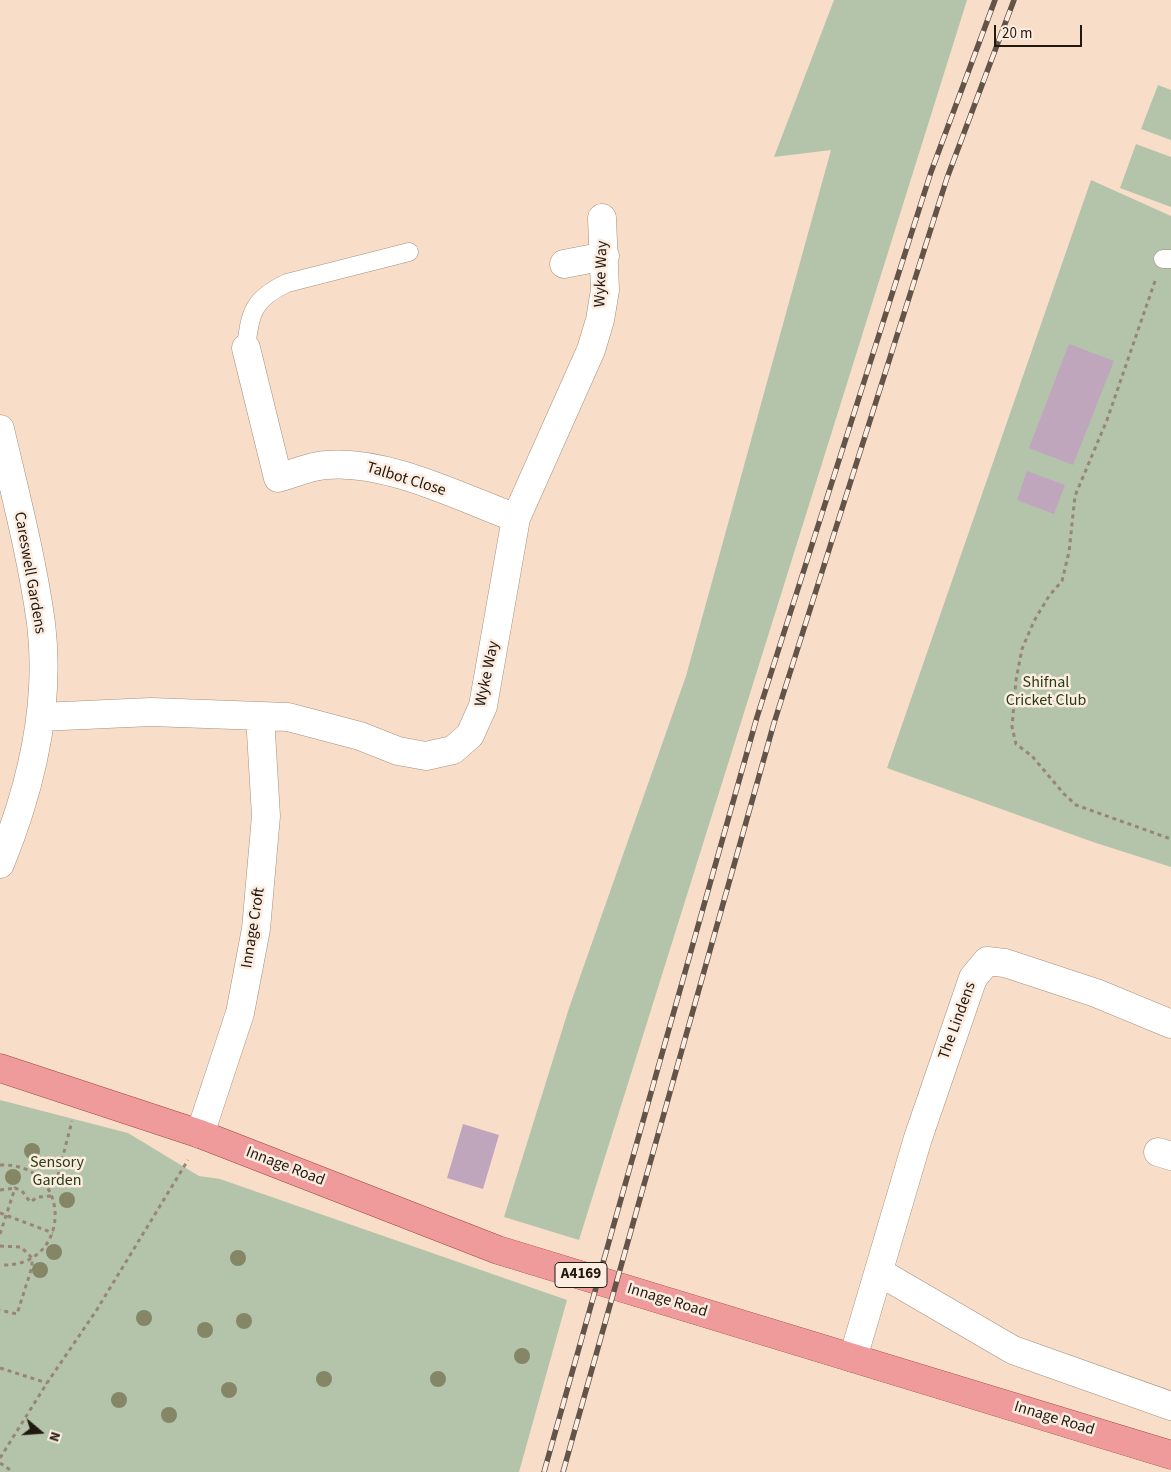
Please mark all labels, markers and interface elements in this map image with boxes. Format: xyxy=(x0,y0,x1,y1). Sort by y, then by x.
scale bar xyxy=(996,15,1084,47)
text: 20 m xyxy=(1002,23,1032,44)
street label: Wyke Way xyxy=(591,240,613,308)
street label: Talbot Close xyxy=(364,459,448,501)
street label: Careswell Gardens xyxy=(9,510,49,636)
street label: Wyke Way xyxy=(472,639,504,709)
park label: Shifnal Cricket Club xyxy=(1006,673,1086,711)
street label: Innage Croft xyxy=(238,886,270,970)
street label: The Lindens xyxy=(935,980,981,1062)
street label: Innage Road xyxy=(243,1143,327,1191)
park label: Sensory Garden xyxy=(30,1153,84,1191)
road number: A4169 xyxy=(555,1262,607,1288)
street label: Innage Road xyxy=(624,1280,710,1322)
street label: Innage Road xyxy=(1011,1398,1097,1440)
north arrow xyxy=(15,1407,65,1457)
text: N xyxy=(43,1429,65,1444)

